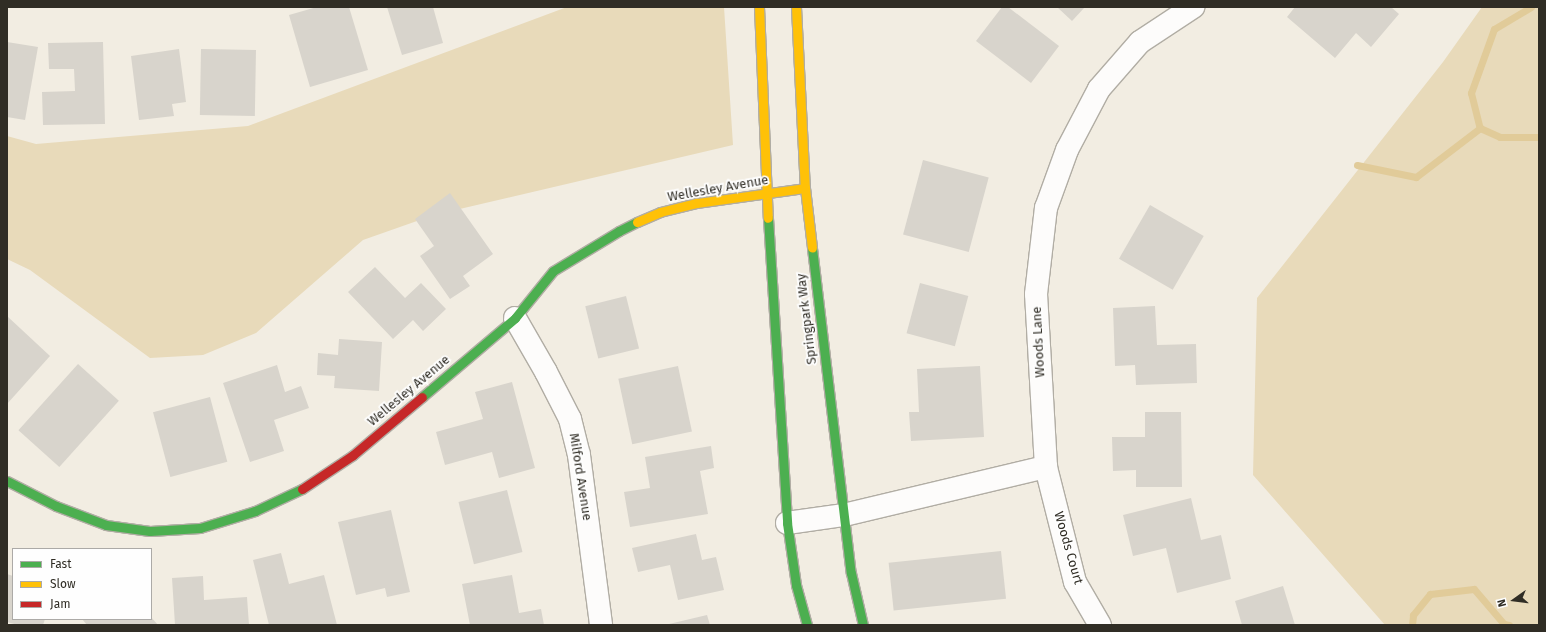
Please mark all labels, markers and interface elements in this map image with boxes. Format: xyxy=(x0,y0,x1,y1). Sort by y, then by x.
street label: Wellesley Avenue xyxy=(666,172,770,206)
street label: Springpark Way xyxy=(794,273,820,365)
street label: Woods Lane xyxy=(1029,306,1049,378)
street label: Wellesley Avenue xyxy=(365,352,453,430)
street label: Milford Avenue xyxy=(565,432,595,522)
street label: Woods Court xyxy=(1050,510,1086,586)
legend xyxy=(12,548,152,620)
text: Fast xyxy=(50,557,72,571)
text: Slow xyxy=(50,577,76,591)
north arrow xyxy=(1494,580,1534,620)
text: Jam xyxy=(50,597,70,611)
text: N xyxy=(1495,598,1509,608)

